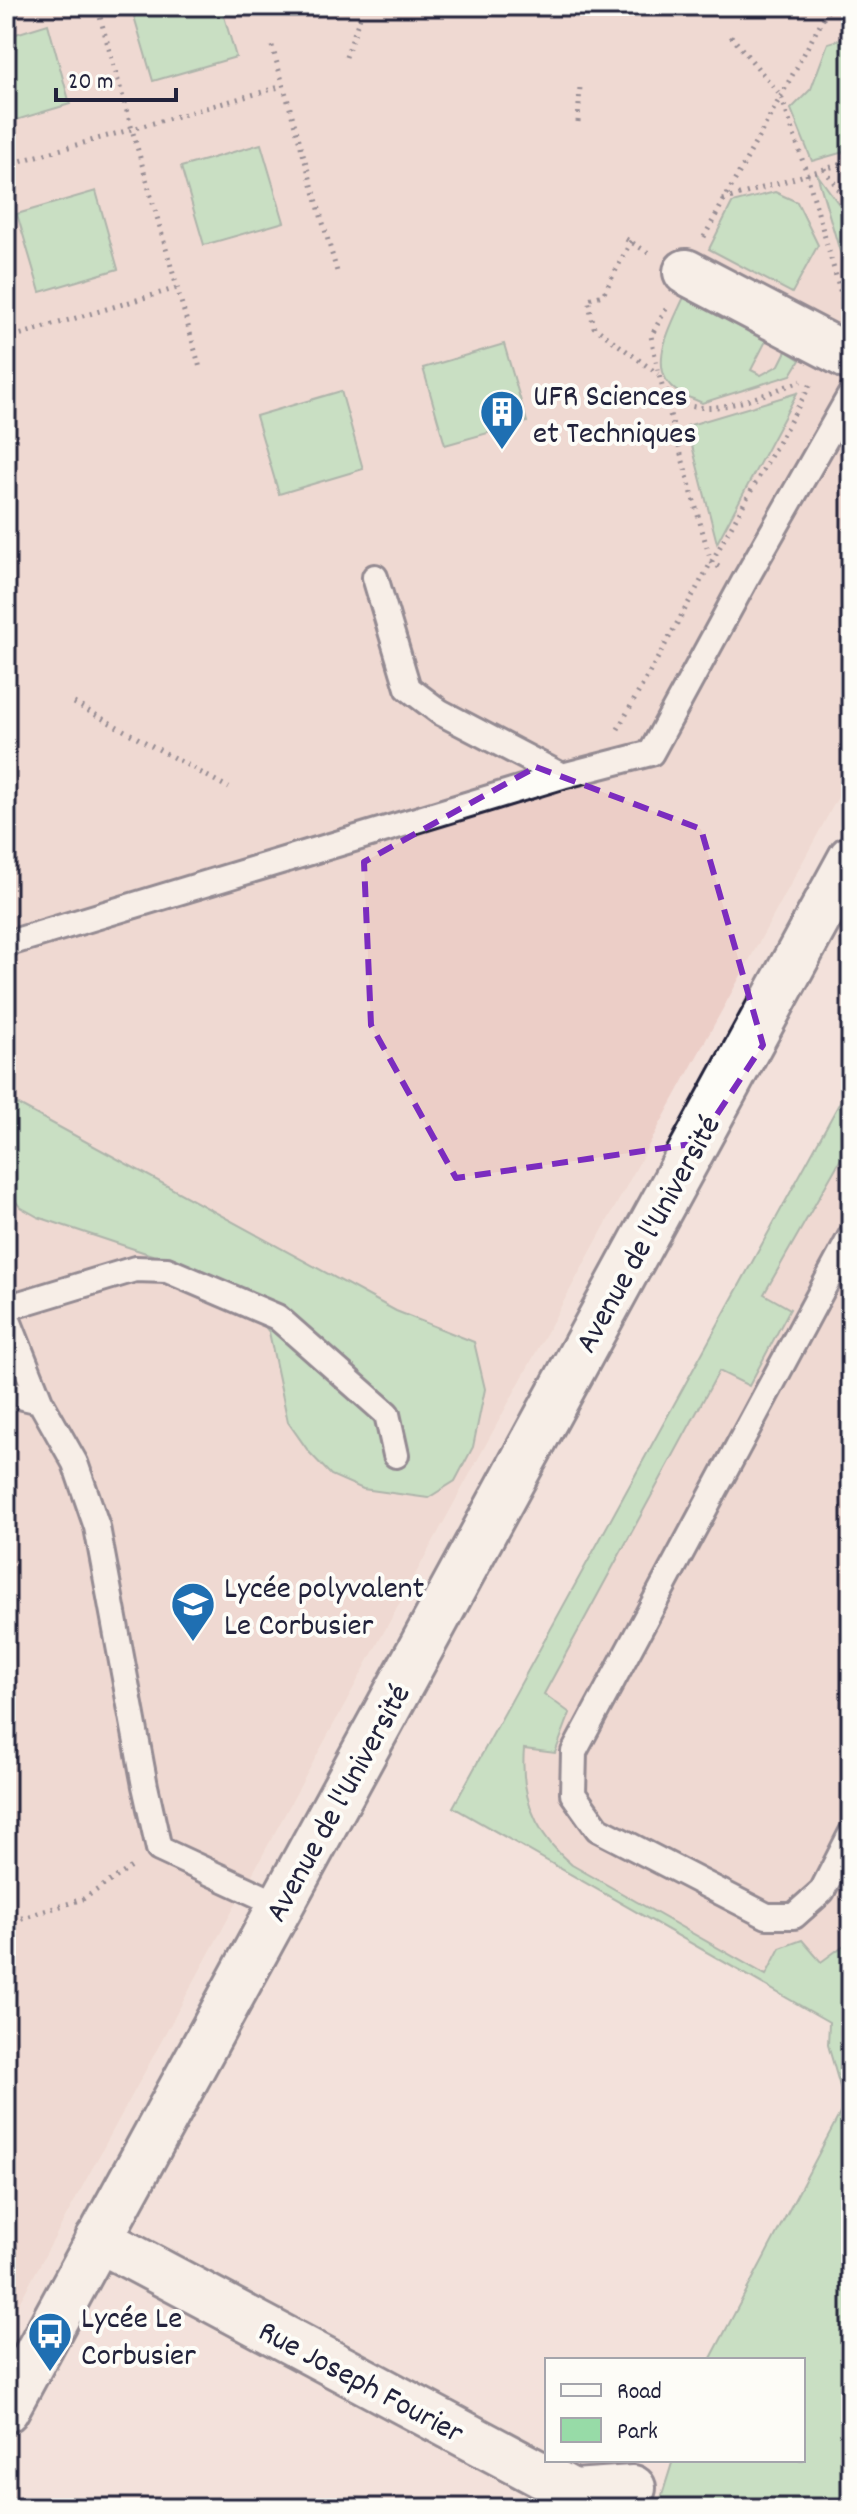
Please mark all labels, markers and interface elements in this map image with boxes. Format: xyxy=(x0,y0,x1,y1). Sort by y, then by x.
scale bar xyxy=(56,52,176,102)
text: 20 m xyxy=(68,66,114,100)
place label: UFR Sciences et Techniques xyxy=(533,376,697,459)
building icon: UFR Sciences et Techniques xyxy=(478,388,526,451)
street label: Avenue de l'Université xyxy=(566,1108,735,1363)
place label: Lycée polyvalent Le Corbusier xyxy=(224,1568,425,1651)
school or university icon: Lycée polyvalent Le Corbusier xyxy=(169,1580,217,1643)
street label: Avenue de l'Université xyxy=(256,1677,425,1932)
place label: Lycée Le Corbusier xyxy=(81,2298,196,2381)
bus stop icon: Lycée Le Corbusier xyxy=(26,2310,74,2373)
street label: Rue Joseph Fourier xyxy=(249,2311,471,2458)
legend xyxy=(545,2358,805,2462)
text: Road xyxy=(617,2376,662,2410)
text: Park xyxy=(617,2416,658,2450)

